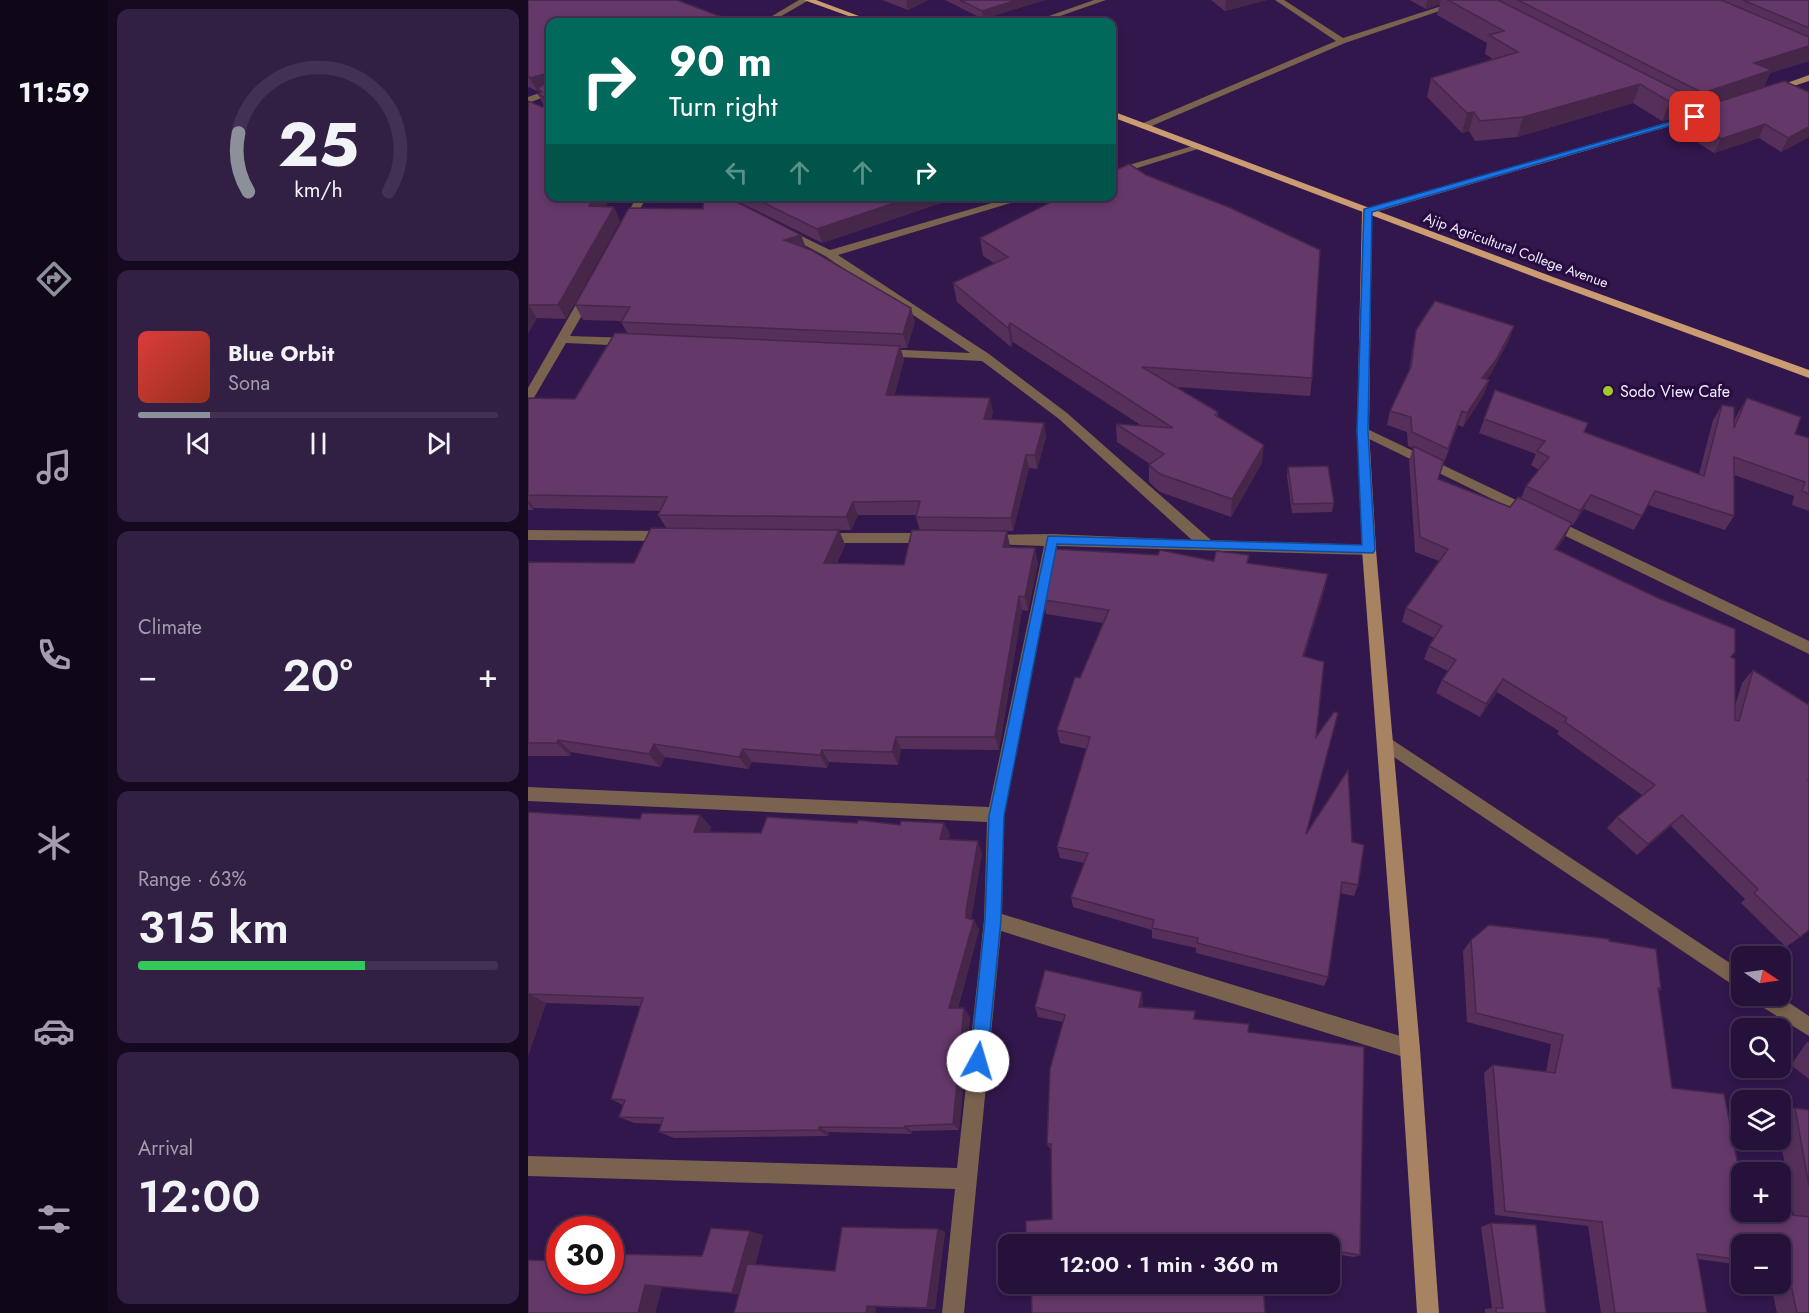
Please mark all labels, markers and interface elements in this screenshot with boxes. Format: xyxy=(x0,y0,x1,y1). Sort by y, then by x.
text: 90 m xyxy=(669,31,772,92)
icon: right xyxy=(570,42,648,120)
text: 11:59 xyxy=(18,73,90,112)
text: Turn right xyxy=(669,87,777,126)
pin xyxy=(1669,91,1720,142)
text: 25 xyxy=(277,99,359,189)
icon: arrive xyxy=(1678,100,1711,133)
icon: left xyxy=(720,156,753,189)
icon: ahead xyxy=(783,156,816,189)
icon: ahead xyxy=(846,156,879,189)
icon: right xyxy=(909,156,942,189)
text: km/h xyxy=(294,174,342,205)
street label: Ajip Agricultural College Avenue xyxy=(1421,207,1611,293)
icon: directions xyxy=(33,258,75,300)
text: Blue Orbit xyxy=(228,337,334,369)
text: Sona xyxy=(228,369,270,398)
place label: Sodo View Cafe xyxy=(1620,380,1730,403)
marker: Sodo View Cafe xyxy=(1601,384,1615,398)
icon: previous xyxy=(182,427,215,460)
icon: pause xyxy=(302,427,335,460)
icon: next xyxy=(422,427,455,460)
icon: music xyxy=(33,446,75,488)
text: Climate xyxy=(138,613,202,642)
icon: phone xyxy=(33,634,75,676)
text: 20° xyxy=(282,643,353,708)
text: − xyxy=(138,652,157,699)
text: + xyxy=(478,652,498,699)
icon: climate xyxy=(33,822,75,864)
text: Range · 63% xyxy=(138,865,246,894)
text: 315 km xyxy=(138,895,289,960)
north arrow xyxy=(1731,946,1791,1006)
map controls xyxy=(1731,946,1791,1294)
icon: car xyxy=(33,1010,75,1052)
button: search xyxy=(1731,1018,1791,1078)
position arrow xyxy=(946,1029,1010,1093)
button: layers xyxy=(1731,1090,1791,1150)
text: Arrival xyxy=(138,1134,193,1163)
button: + xyxy=(1731,1162,1791,1222)
text: 12:00 xyxy=(138,1164,260,1229)
icon: filters xyxy=(33,1198,75,1240)
speed limit sign: 30 xyxy=(546,1216,624,1294)
button: − xyxy=(1731,1234,1791,1294)
text: 12:00 · 1 min · 360 m xyxy=(1059,1248,1279,1280)

